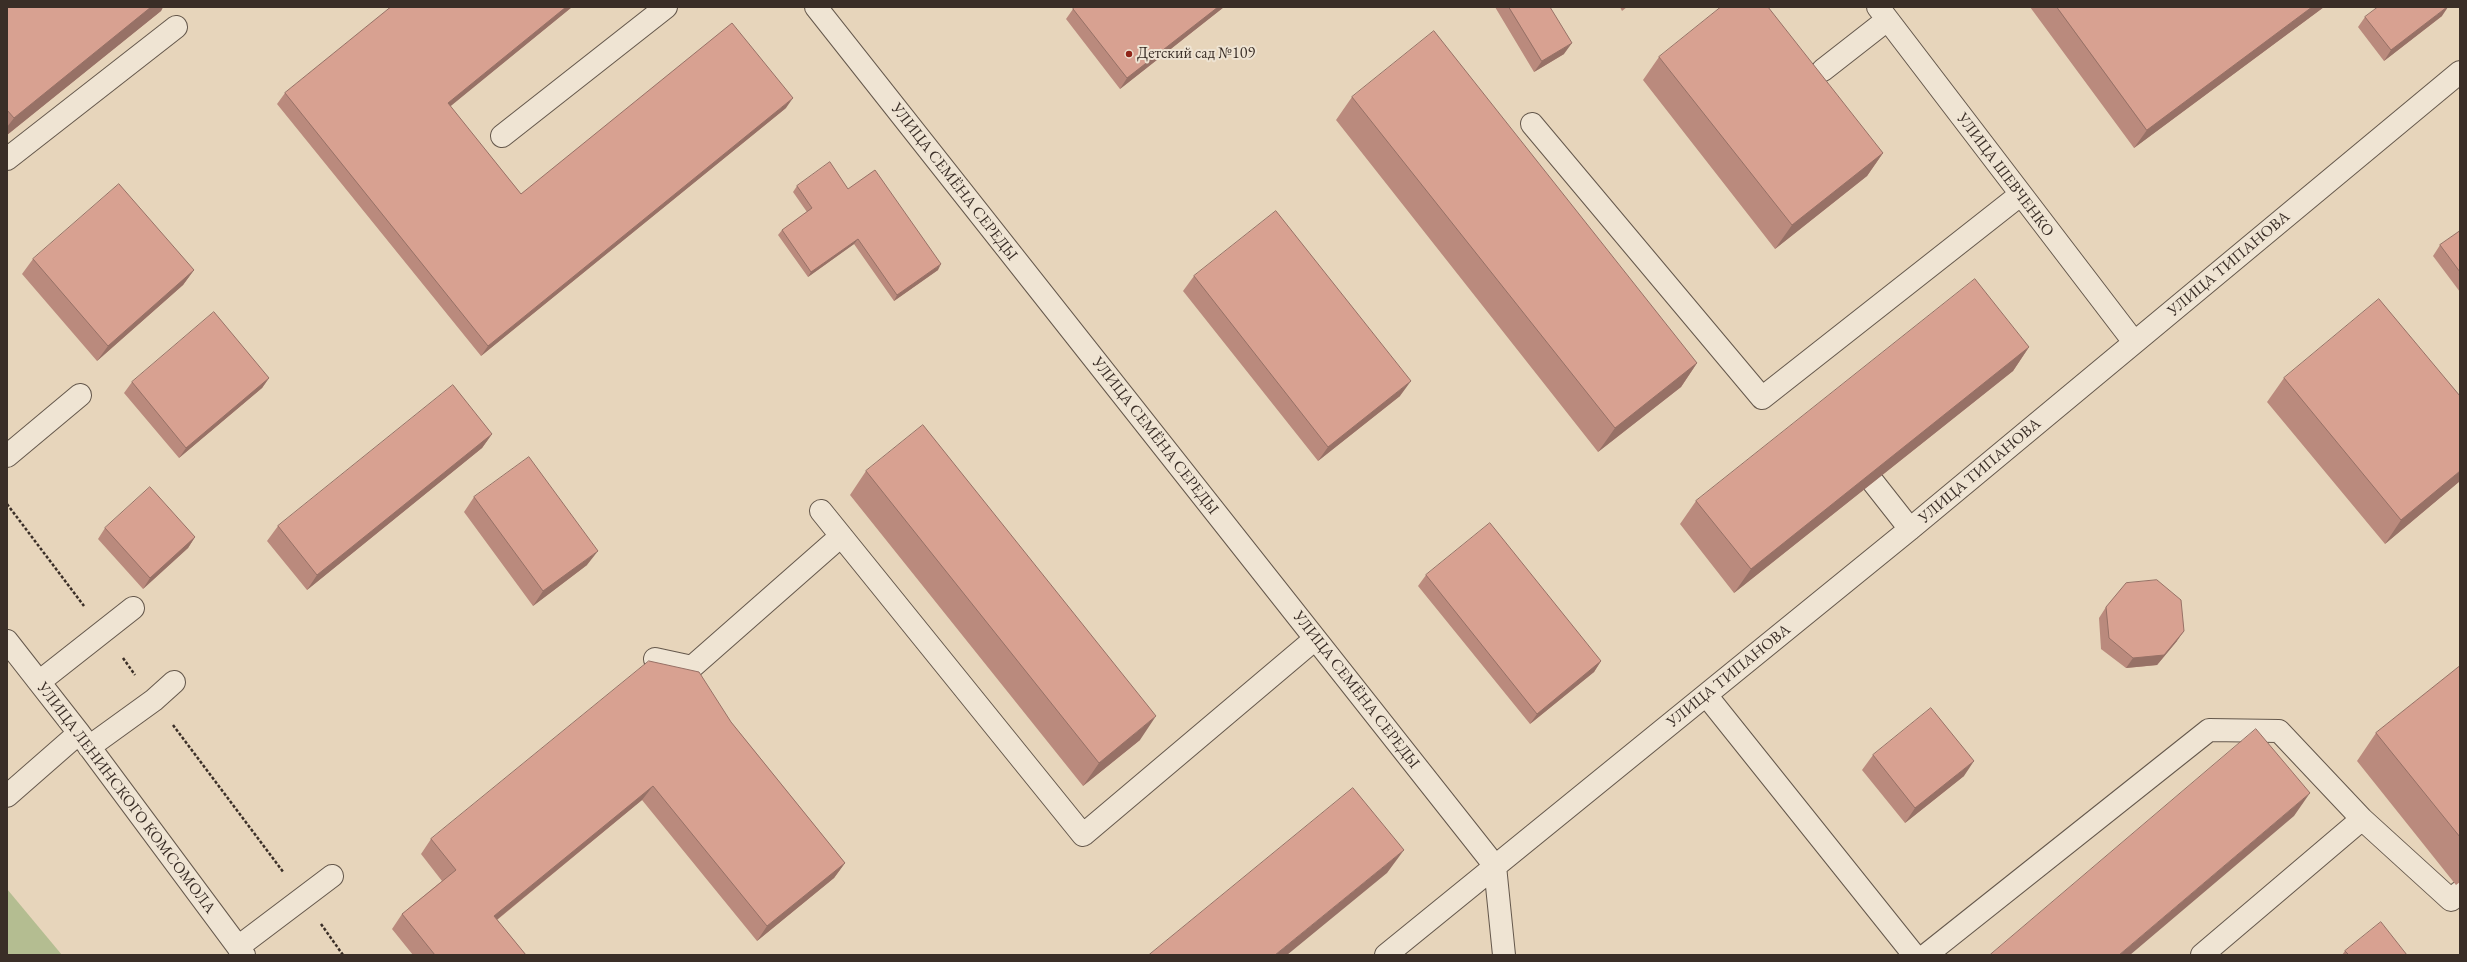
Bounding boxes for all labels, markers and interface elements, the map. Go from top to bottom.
place label: Детский сад №109 [1137,44,1255,64]
marker: Детский сад №109 [1124,49,1134,59]
street label: УЛИЦА СЕМЁНА СЕРЕДЫ [887,99,1021,265]
street label: УЛИЦА ШЕВЧЕНКО [1952,109,2058,241]
street label: УЛИЦА ТИПАНОВА [2164,207,2294,321]
street label: УЛИЦА СЕМЁНА СЕРЕДЫ [1088,353,1222,519]
street label: УЛИЦА ТИПАНОВА [1915,414,2045,528]
street label: УЛИЦА СЕМЁНА СЕРЕДЫ [1289,607,1423,773]
street label: УЛИЦА ТИПАНОВА [1663,620,1795,732]
street label: УЛИЦА ЛЕНИНСКОГО КОМСОМОЛА [33,679,219,917]

